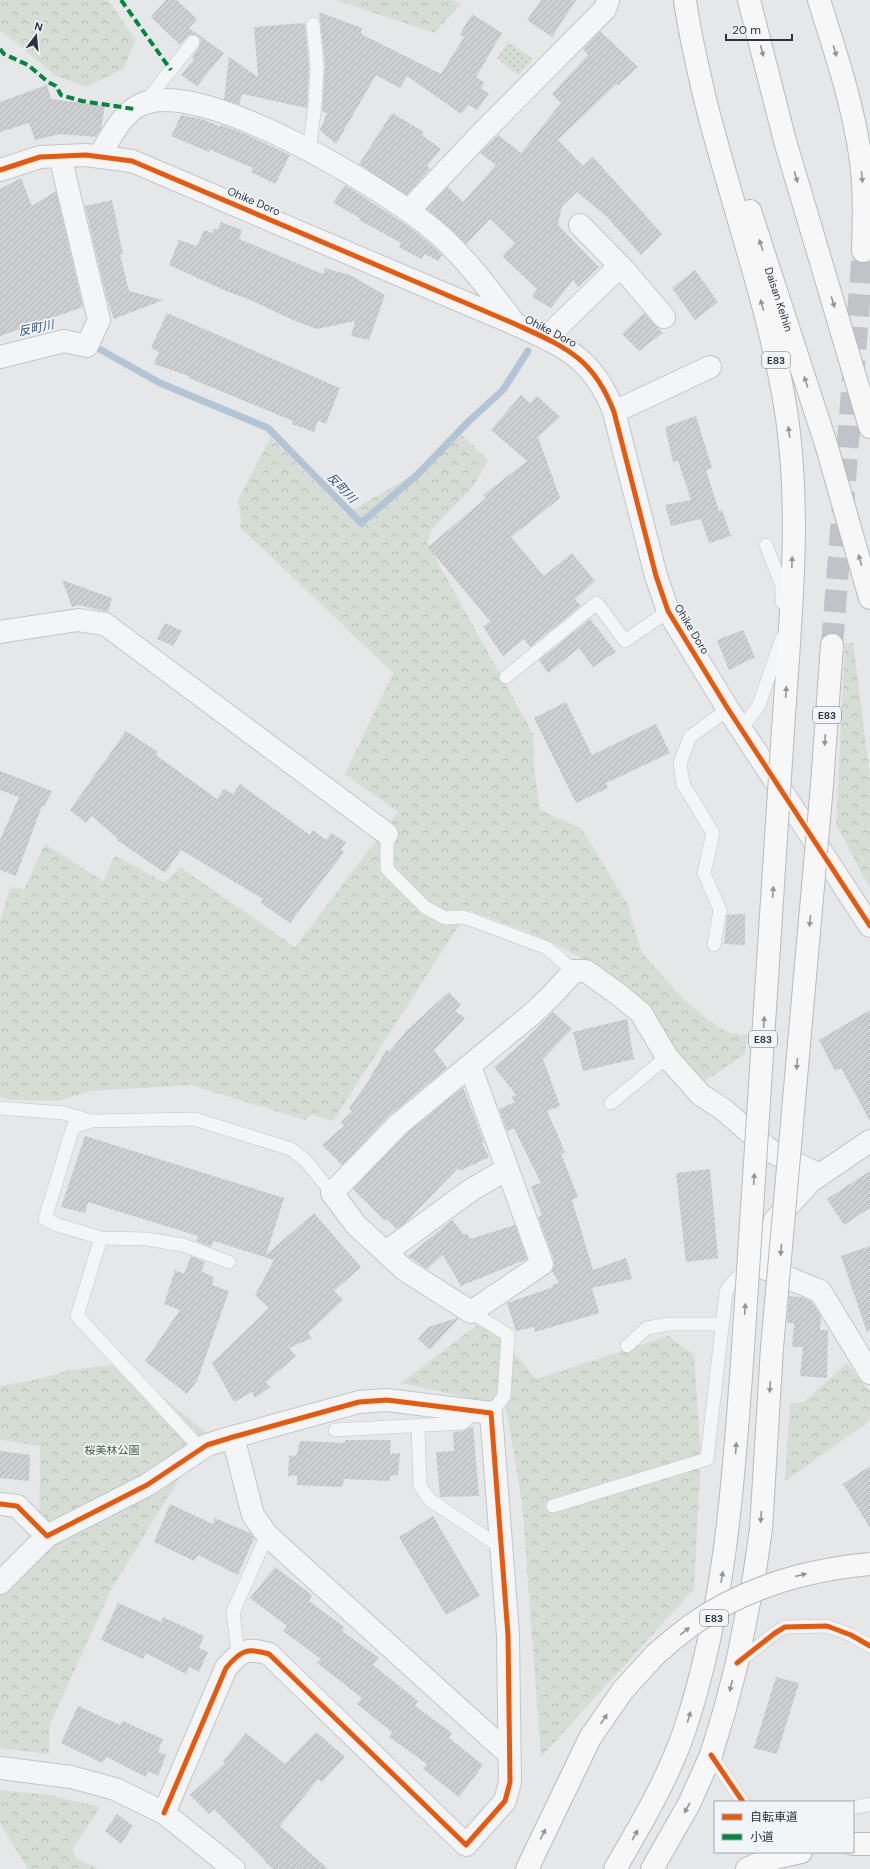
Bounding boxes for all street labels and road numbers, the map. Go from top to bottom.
street label: Ohike Doro [225,184,283,218]
street label: Daisan Keihin [762,265,796,334]
street label: Ohike Doro [523,312,579,350]
road number: E83 [762,352,790,368]
street label: Ohike Doro [672,601,712,657]
road number: E83 [813,707,841,723]
road number: E83 [749,1031,777,1047]
road number: E83 [700,1610,728,1626]

